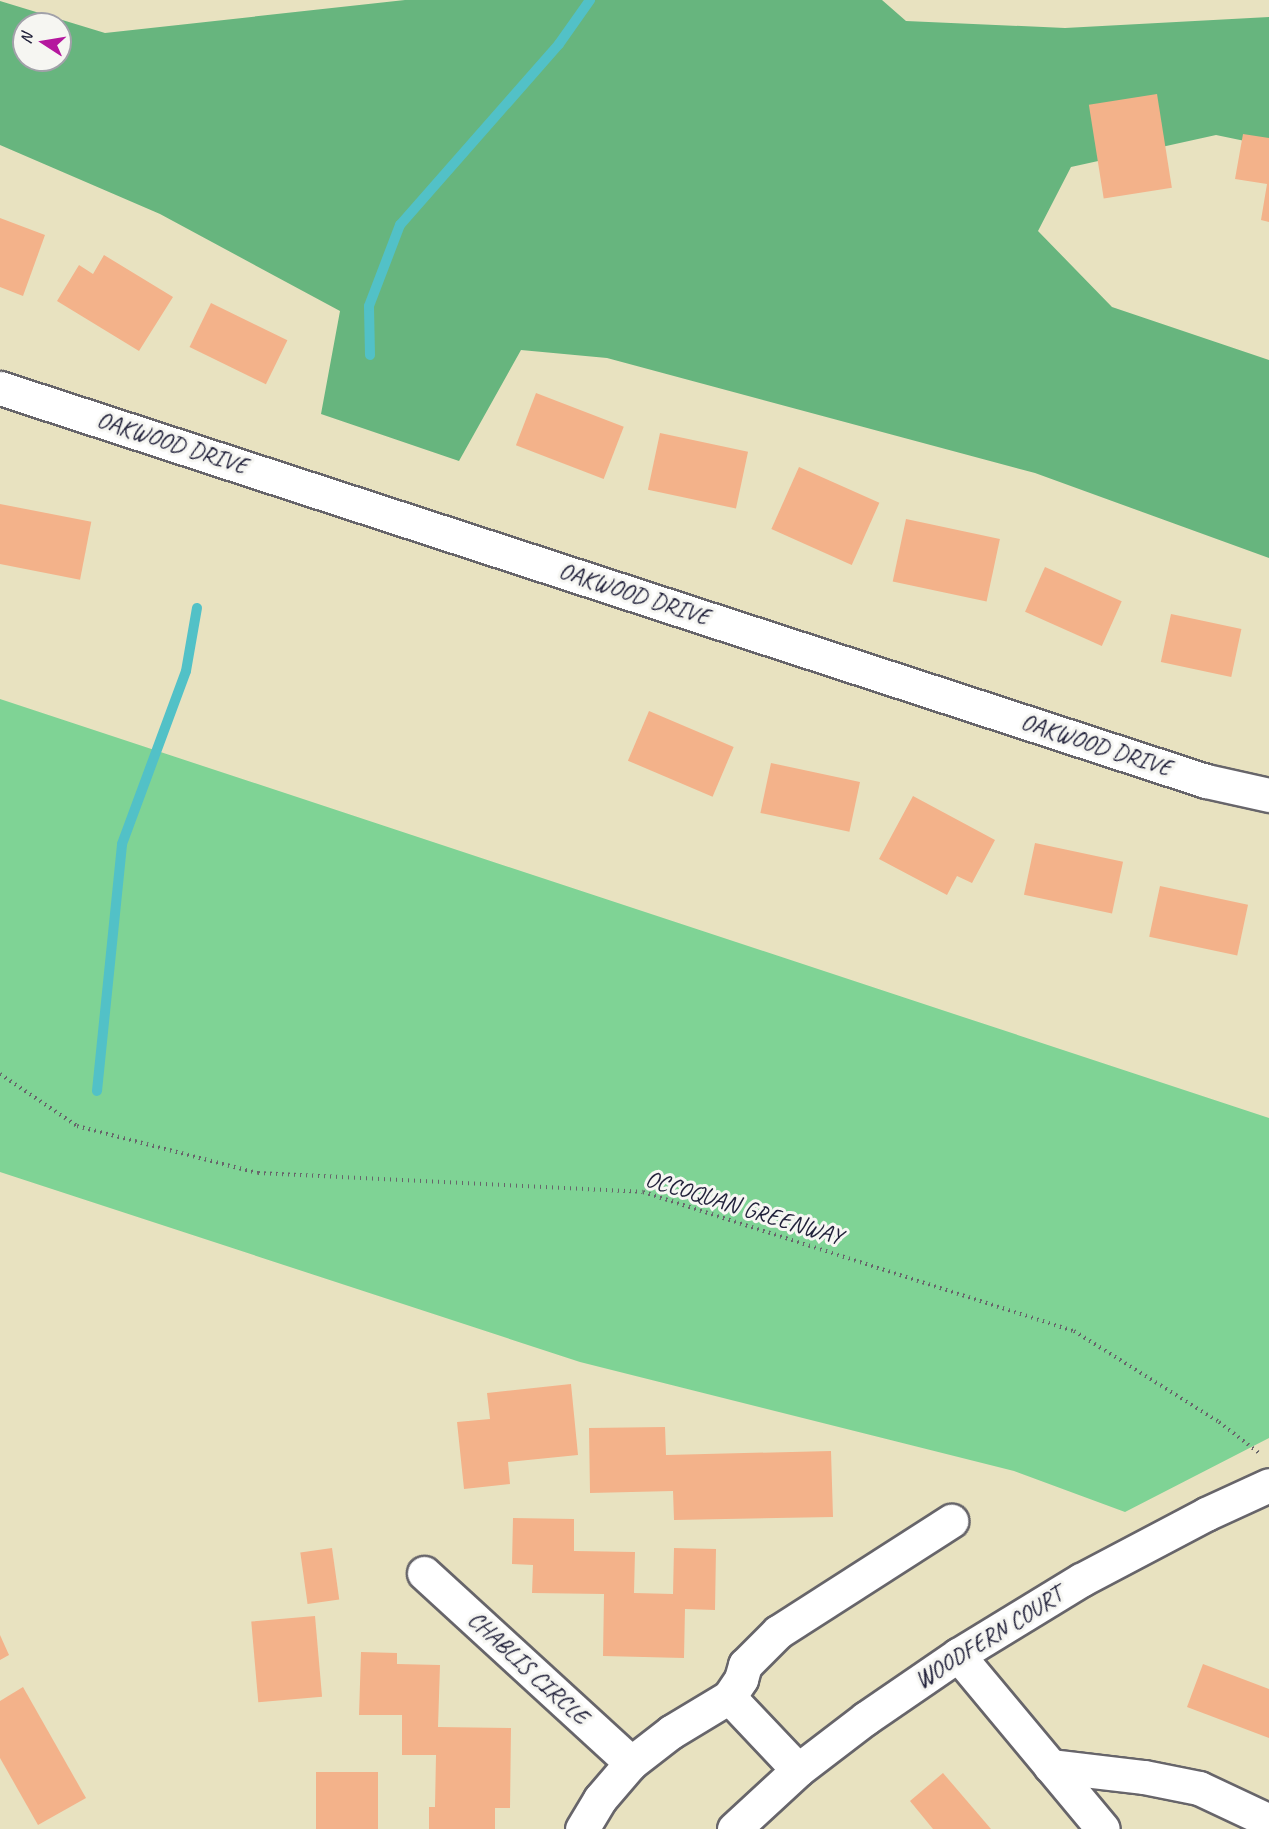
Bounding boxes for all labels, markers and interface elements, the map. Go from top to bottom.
north arrow [12,12,72,72]
text: N [16,32,37,46]
street label: OAKWOOD DRIVE [93,405,251,481]
street label: OAKWOOD DRIVE [555,556,713,632]
street label: OAKWOOD DRIVE [1017,707,1175,783]
street label: OCCOQUAN GREENWAY [642,1164,846,1252]
street label: WOODFERN COURT [910,1581,1068,1695]
street label: CHABLIS CIRCLE [462,1605,594,1731]

